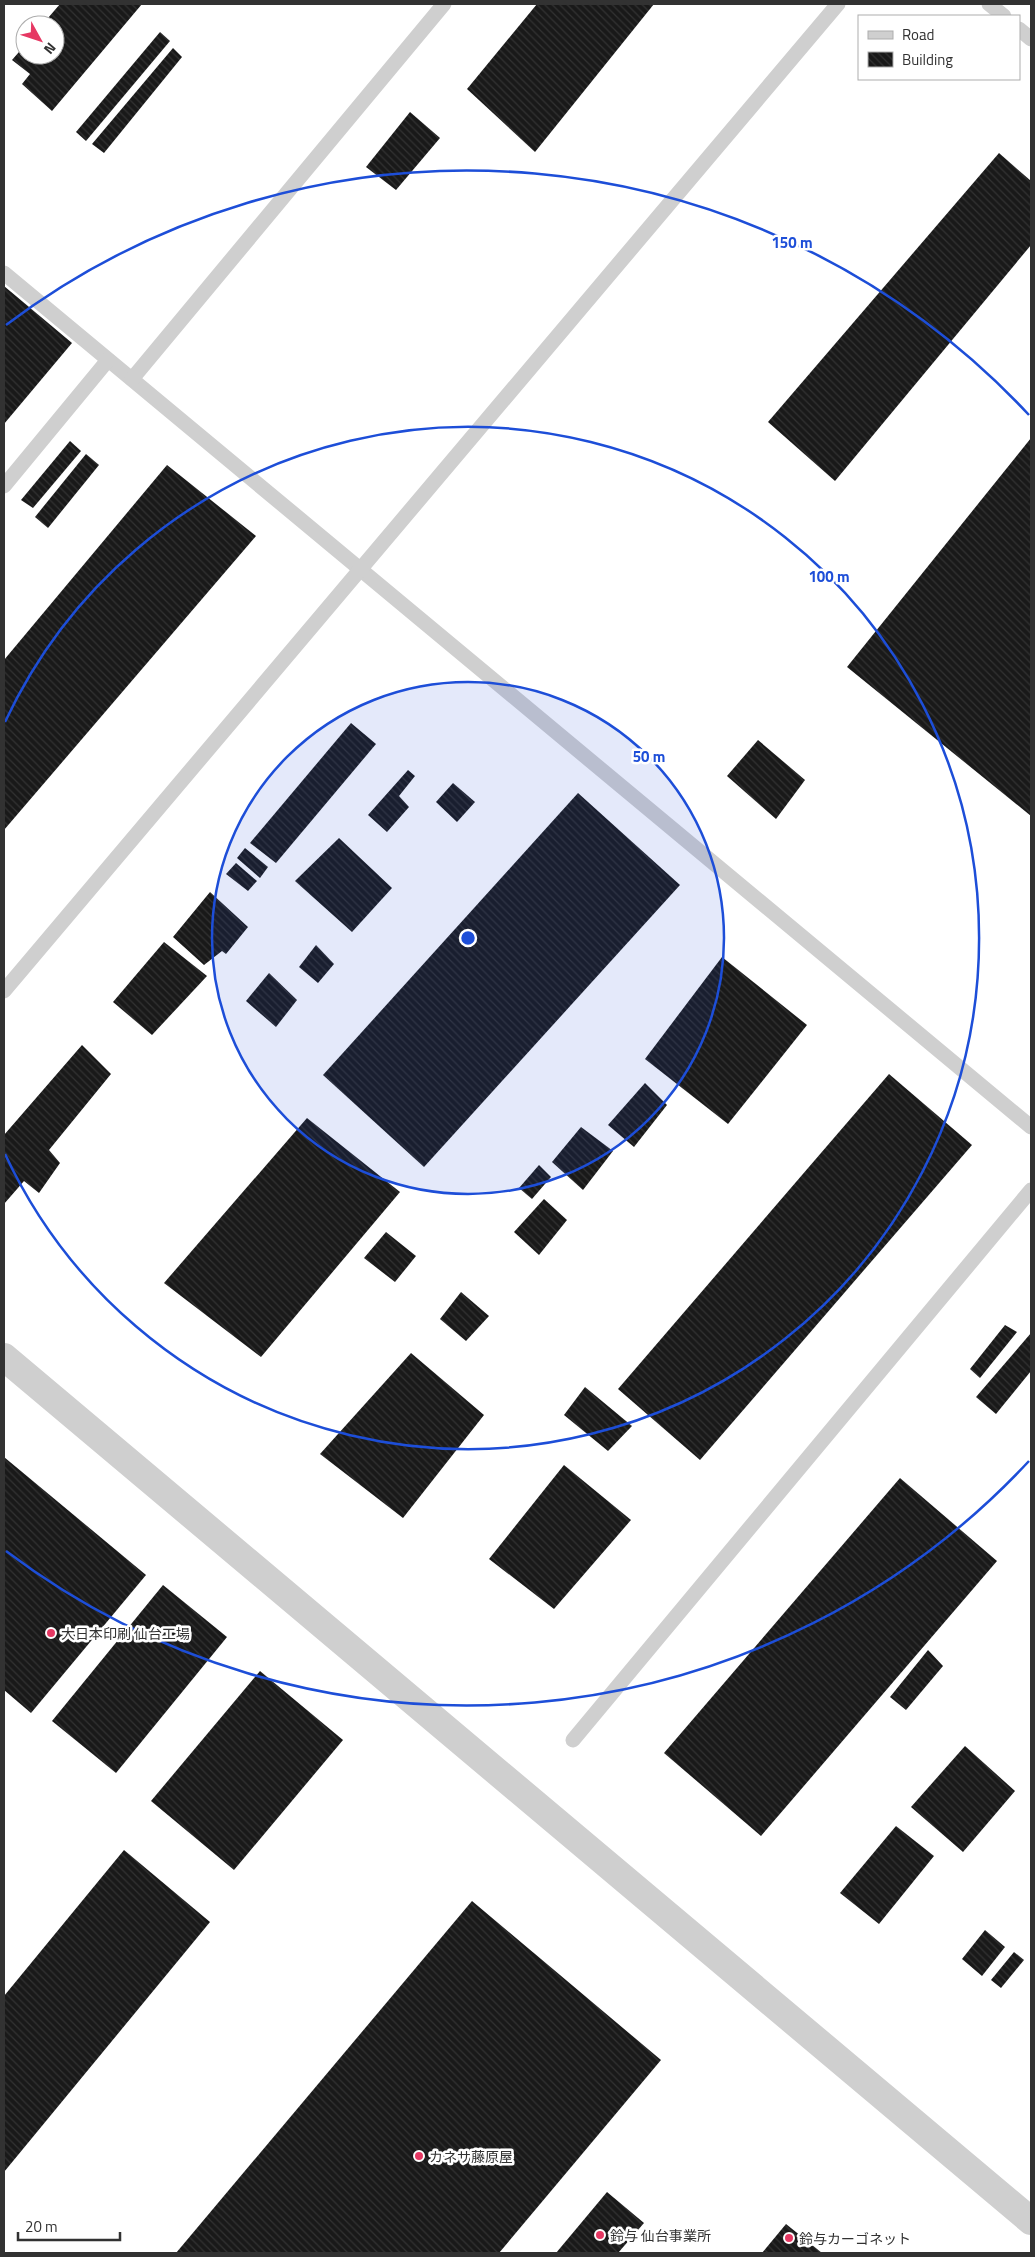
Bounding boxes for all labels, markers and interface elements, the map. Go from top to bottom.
north arrow [15,15,65,65]
legend [858,15,1020,80]
text: Road [902,23,934,46]
text: N [39,38,62,59]
text: Building [902,48,953,71]
text: 150 m [771,231,813,254]
text: 100 m [808,565,850,588]
text: 50 m [633,745,665,768]
centre of rings [459,929,477,947]
place label: 大日本印刷 仙台工場 [61,1623,190,1644]
marker: 大日本印刷 仙台工場 [45,1627,57,1639]
place label: カネサ藤原屋 [429,2146,513,2167]
marker: カネサ藤原屋 [413,2150,425,2162]
scale bar [18,2210,120,2242]
text: 20 m [25,2215,58,2238]
place label: 鈴与 仙台事業所 [610,2225,711,2246]
place label: 鈴与カーゴネット [799,2228,911,2249]
marker: 鈴与 仙台事業所 [594,2229,606,2241]
marker: 鈴与カーゴネット [783,2232,795,2244]

